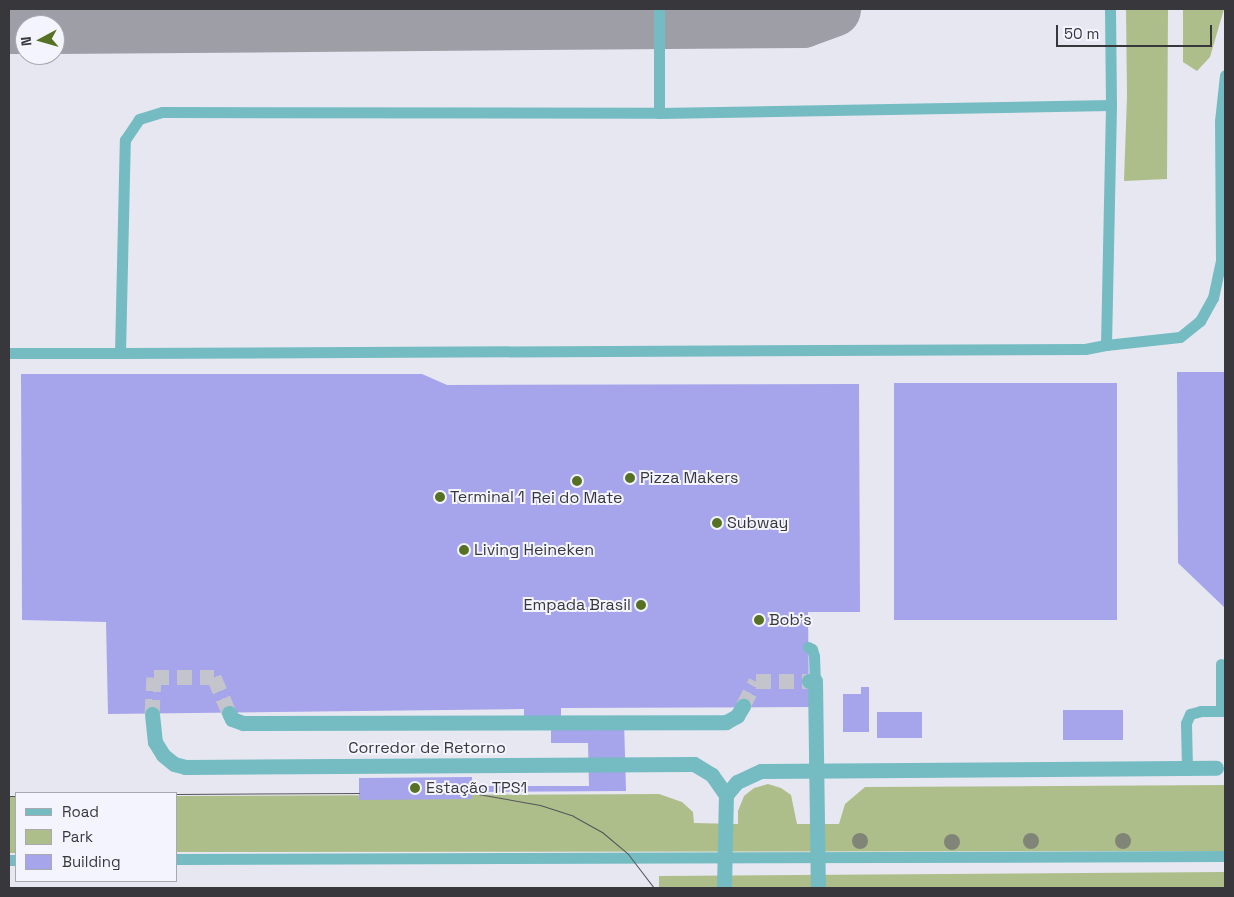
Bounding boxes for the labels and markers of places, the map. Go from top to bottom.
place label: Pizza Makers [640,468,738,488]
marker: Pizza Makers [624,472,636,484]
marker: Rei do Mate [571,475,583,487]
place label: Terminal 1 [450,487,525,507]
place label: Rei do Mate [532,488,622,508]
marker: Terminal 1 [434,491,446,503]
place label: Subway [727,513,788,533]
marker: Subway [711,517,723,529]
place label: Living Heineken [474,540,594,560]
marker: Living Heineken [458,544,470,556]
place label: Empada Brasil [524,595,631,615]
marker: Empada Brasil [635,599,647,611]
place label: Bob's [769,610,812,630]
marker: Bob's [753,614,765,626]
place label: Estação TPS1 [426,778,528,798]
marker: Estação TPS1 [408,781,422,795]

